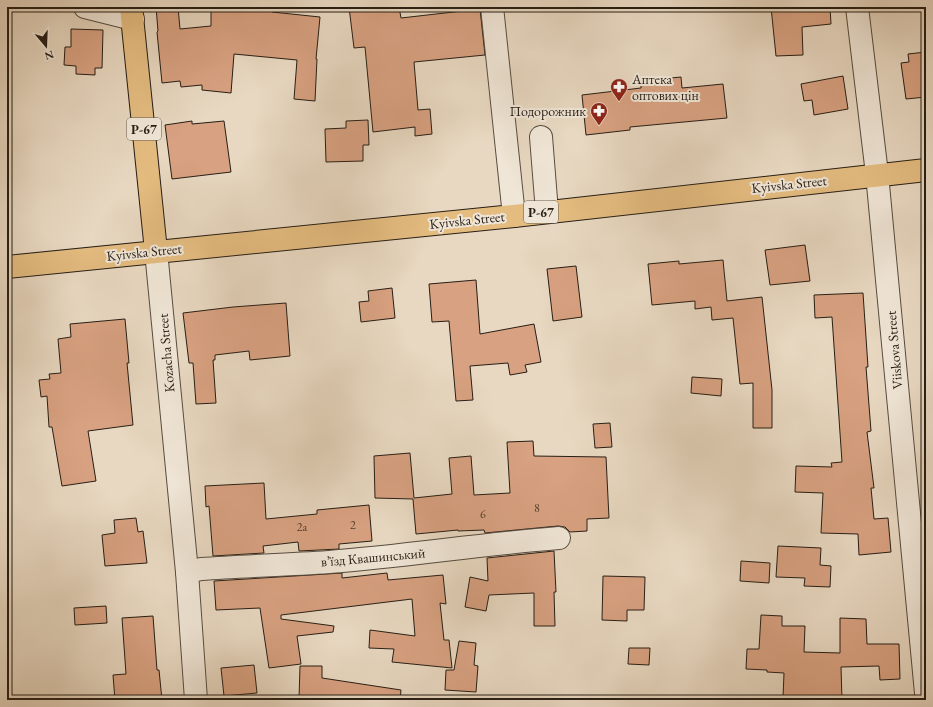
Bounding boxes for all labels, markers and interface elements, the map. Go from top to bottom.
north arrow [26,26,66,66]
text: N [43,47,56,64]
place label: Аптека оптових цін [631,70,699,104]
pharmacy icon: Аптека оптових цін [609,77,629,102]
pharmacy icon: Подорожник [589,101,609,126]
place label: Подорожник [509,102,586,120]
road number: Р-67 [127,118,161,140]
street label: Kyivska Street [751,171,828,197]
road number: Р-67 [524,201,558,223]
street label: Kyivska Street [429,207,506,233]
street label: Kyivska Street [106,239,183,265]
street label: Viiskova Street [882,309,906,390]
street label: Kozacha Street [154,312,178,393]
house number: 8 [534,500,540,516]
house number: 6 [480,506,486,522]
house number: 2 [350,517,356,533]
house number: 2а [297,519,307,535]
street label: в’їзд Квашинський [320,543,427,571]

